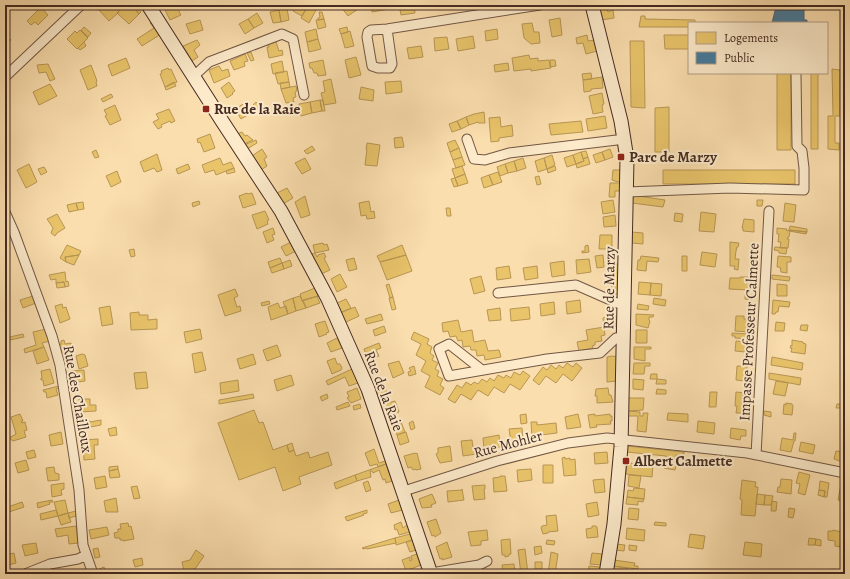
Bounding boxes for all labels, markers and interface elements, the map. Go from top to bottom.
legend [688,22,828,74]
text: Logements [724,30,778,46]
text: Public [724,50,755,66]
place label: Rue de la Raie [214,99,301,119]
marker: Rue de la Raie [201,104,211,114]
place label: Parc de Marzy [629,147,718,167]
marker: Parc de Marzy [616,152,626,162]
street label: Impasse Professeur Calmette [734,242,764,422]
street label: Rue de Marzy [598,246,620,330]
street label: Rue des Chailloux [59,344,97,454]
street label: Rue de la Raie [359,348,409,434]
street label: Rue Mohler [471,425,545,463]
place label: Albert Calmette [633,451,732,471]
marker: Albert Calmette [621,456,631,466]

